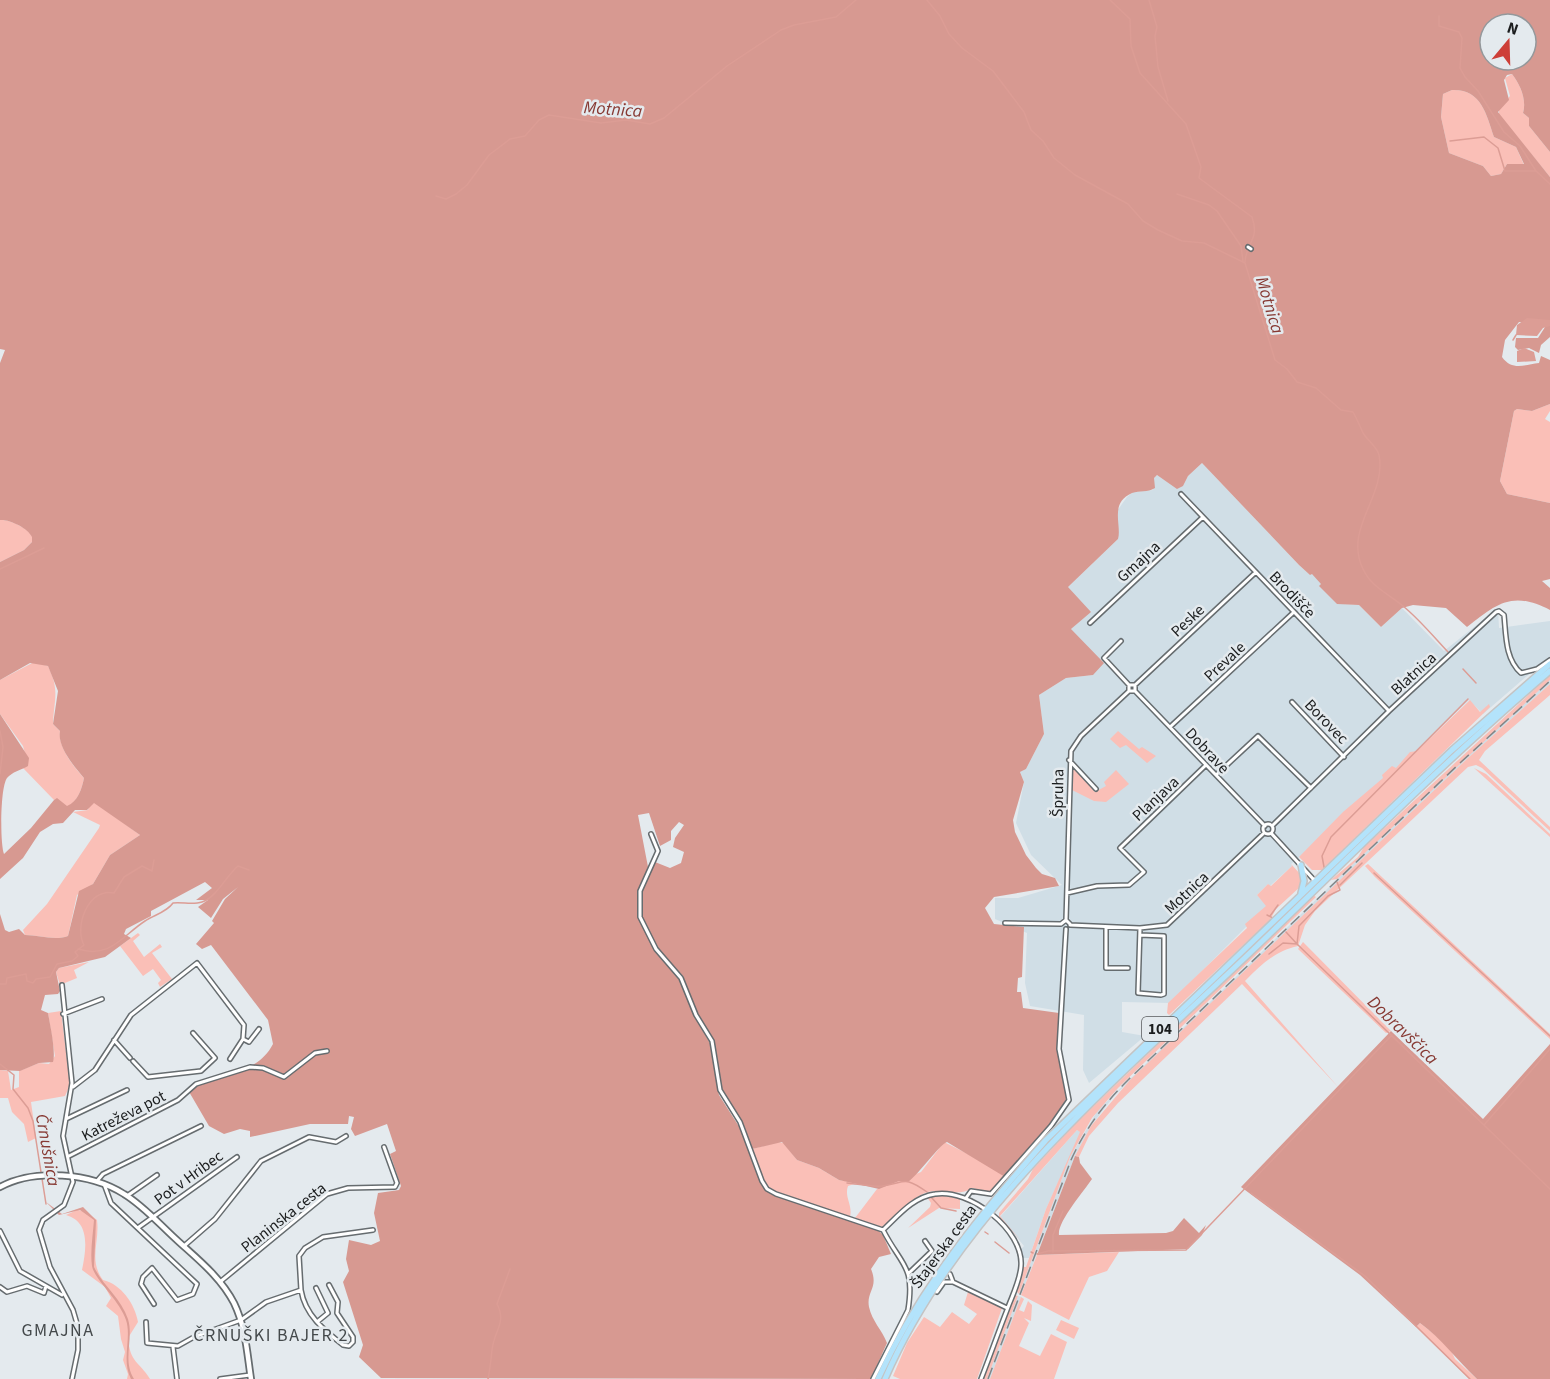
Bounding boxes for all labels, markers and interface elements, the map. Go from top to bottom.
north arrow [1478,12,1538,72]
text: N [1504,17,1521,41]
water label: Motnica [583,95,643,124]
water label: Motnica [1249,273,1290,337]
street label: Gmajna [1112,536,1165,587]
street label: Brodišče [1264,566,1320,623]
street label: Peske [1166,599,1209,642]
street label: Prevale [1199,637,1250,687]
street label: Blatnica [1386,647,1441,700]
street label: Borovec [1299,694,1353,749]
street label: Dobrave [1180,723,1234,779]
street label: Špruha [1047,769,1069,817]
street label: Planjava [1127,771,1184,826]
street label: Motnica [1160,867,1214,919]
water label: Dobravščica [1362,990,1444,1071]
road number: 104 [1142,1017,1178,1041]
street label: Katreževa pot [78,1085,170,1146]
water label: Črnušnica [29,1112,66,1189]
street label: Pot v Hribec [150,1145,228,1210]
street label: Planinska cesta [236,1177,331,1258]
street label: Štajerska cesta [906,1200,982,1293]
district label: GMAJNA [21,1318,95,1343]
district label: ČRNUŠKI BAJER 2 [193,1323,349,1348]

